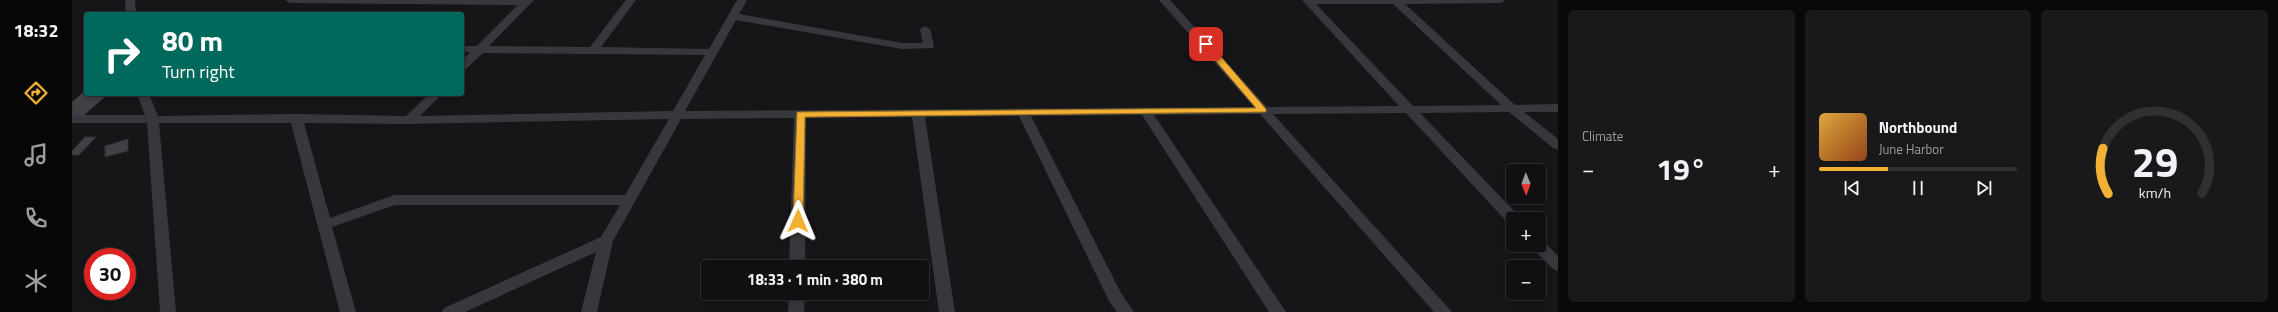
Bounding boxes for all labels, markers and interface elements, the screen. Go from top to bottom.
text: 18:32 [14,17,58,44]
text: 80 m [162,19,223,62]
pin [1189,27,1223,61]
icon: right [96,28,148,80]
icon: arrive [1195,33,1217,55]
text: Turn right [162,58,235,85]
icon: directions [22,79,50,107]
text: Northbound [1879,116,1957,139]
text: Climate [1582,126,1623,146]
text: 29 [2131,130,2178,193]
text: June Harbor [1879,139,1944,159]
icon: music [22,141,50,169]
text: 19° [1656,146,1707,192]
text: − [1582,152,1594,186]
text: + [1768,152,1781,186]
north arrow [1506,164,1546,204]
map controls [1506,164,1546,300]
icon: previous [1841,177,1863,199]
icon: pause [1907,177,1929,199]
icon: next [1973,177,1995,199]
text: km/h [2138,182,2171,204]
position arrow [777,200,819,242]
icon: phone [22,204,50,232]
button: + [1506,212,1546,252]
speed limit sign: 30 [84,248,136,300]
button: − [1506,260,1546,300]
icon: climate [22,267,50,295]
text: 18:33 · 1 min · 380 m [747,268,883,291]

